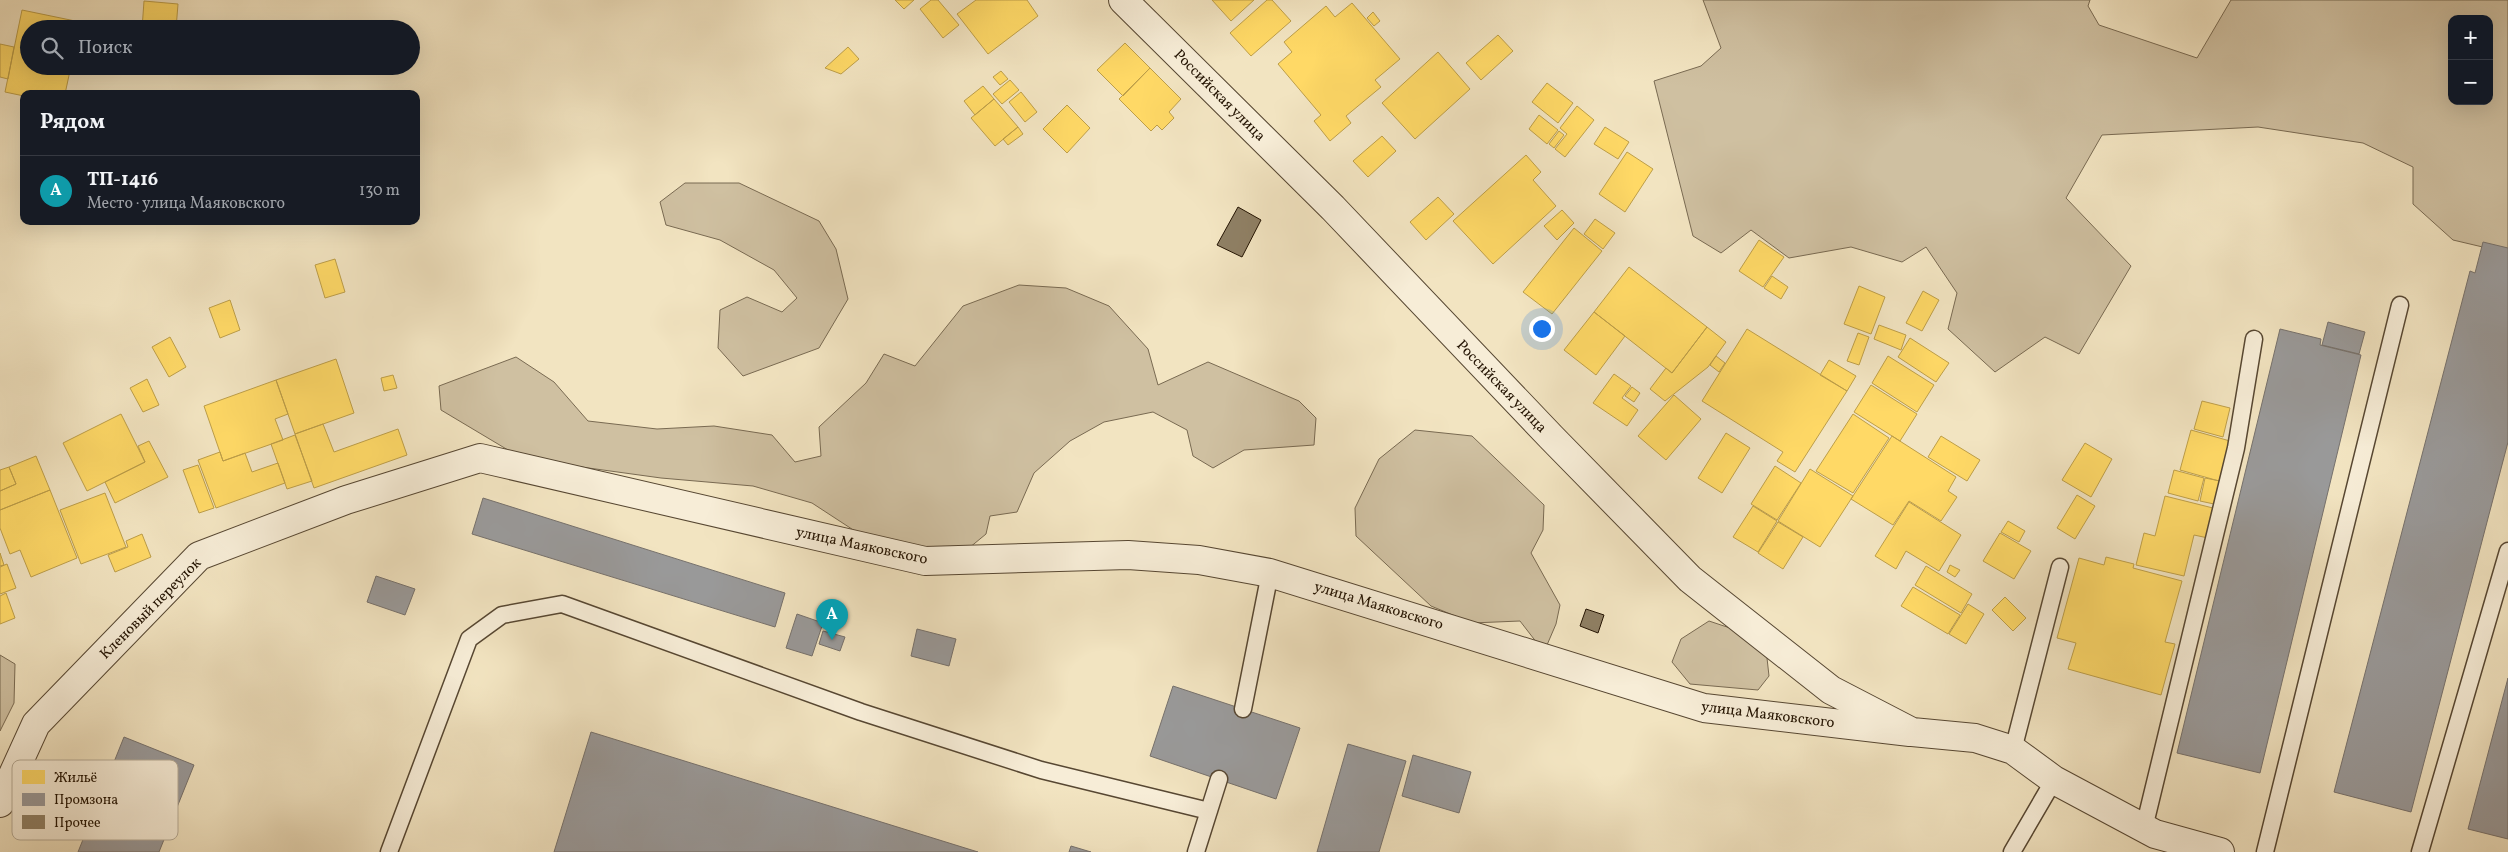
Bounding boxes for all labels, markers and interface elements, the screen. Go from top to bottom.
map controls [2448,15,2493,105]
button: + [2448,15,2493,60]
search box [20,20,420,75]
icon: search [38,34,66,62]
text: Поиск [78,35,132,61]
street label: Российская улица [1168,45,1270,147]
button: − [2448,60,2493,105]
text: Рядом [40,108,105,137]
text: ТП-1416 [87,167,158,193]
text: A [50,180,62,202]
text: 130 m [359,180,400,202]
text: Место · улица Маяковского [87,193,285,215]
your location [1529,316,1555,342]
street label: Российская улица [1451,336,1551,438]
street label: улица Маяковского [794,522,930,571]
street label: Кленовый переулок [95,553,207,665]
street label: улица Маяковского [1311,577,1446,636]
pin: A [816,599,848,640]
street label: улица Маяковского [1700,697,1836,734]
legend [12,760,178,840]
text: Жильё [54,769,98,788]
text: Промзона [54,791,118,810]
text: Прочее [54,814,101,833]

